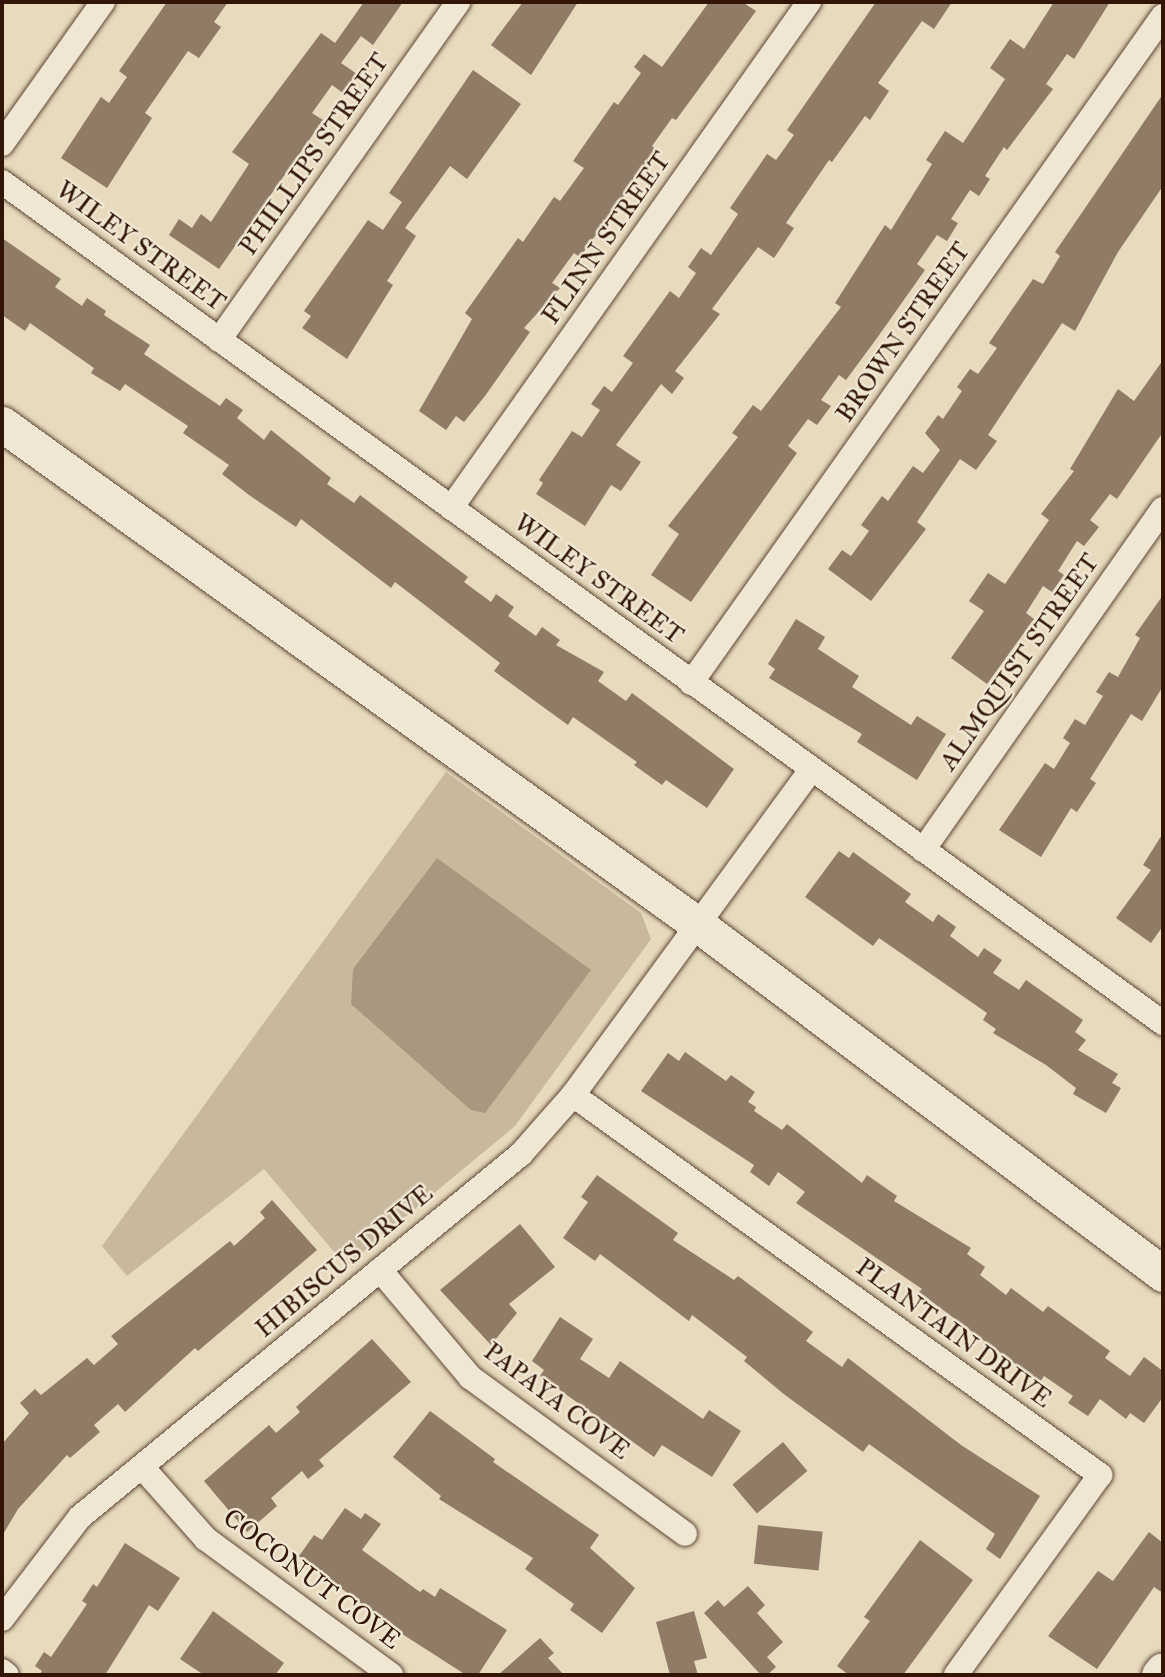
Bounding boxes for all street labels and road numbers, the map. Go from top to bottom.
street label: PHILLIPS STREET [232,47,396,261]
street label: FLINN STREET [535,146,677,330]
street label: WILEY STREET [50,174,232,318]
street label: BROWN STREET [829,236,977,428]
street label: WILEY STREET [508,507,690,651]
street label: ALMQUIST STREET [932,548,1106,776]
street label: HIBISCUS DRIVE [249,1178,439,1344]
street label: PLANTAIN DRIVE [850,1251,1058,1415]
street label: PAPAYA COVE [478,1336,636,1466]
street label: COCONUT COVE [217,1502,407,1656]

